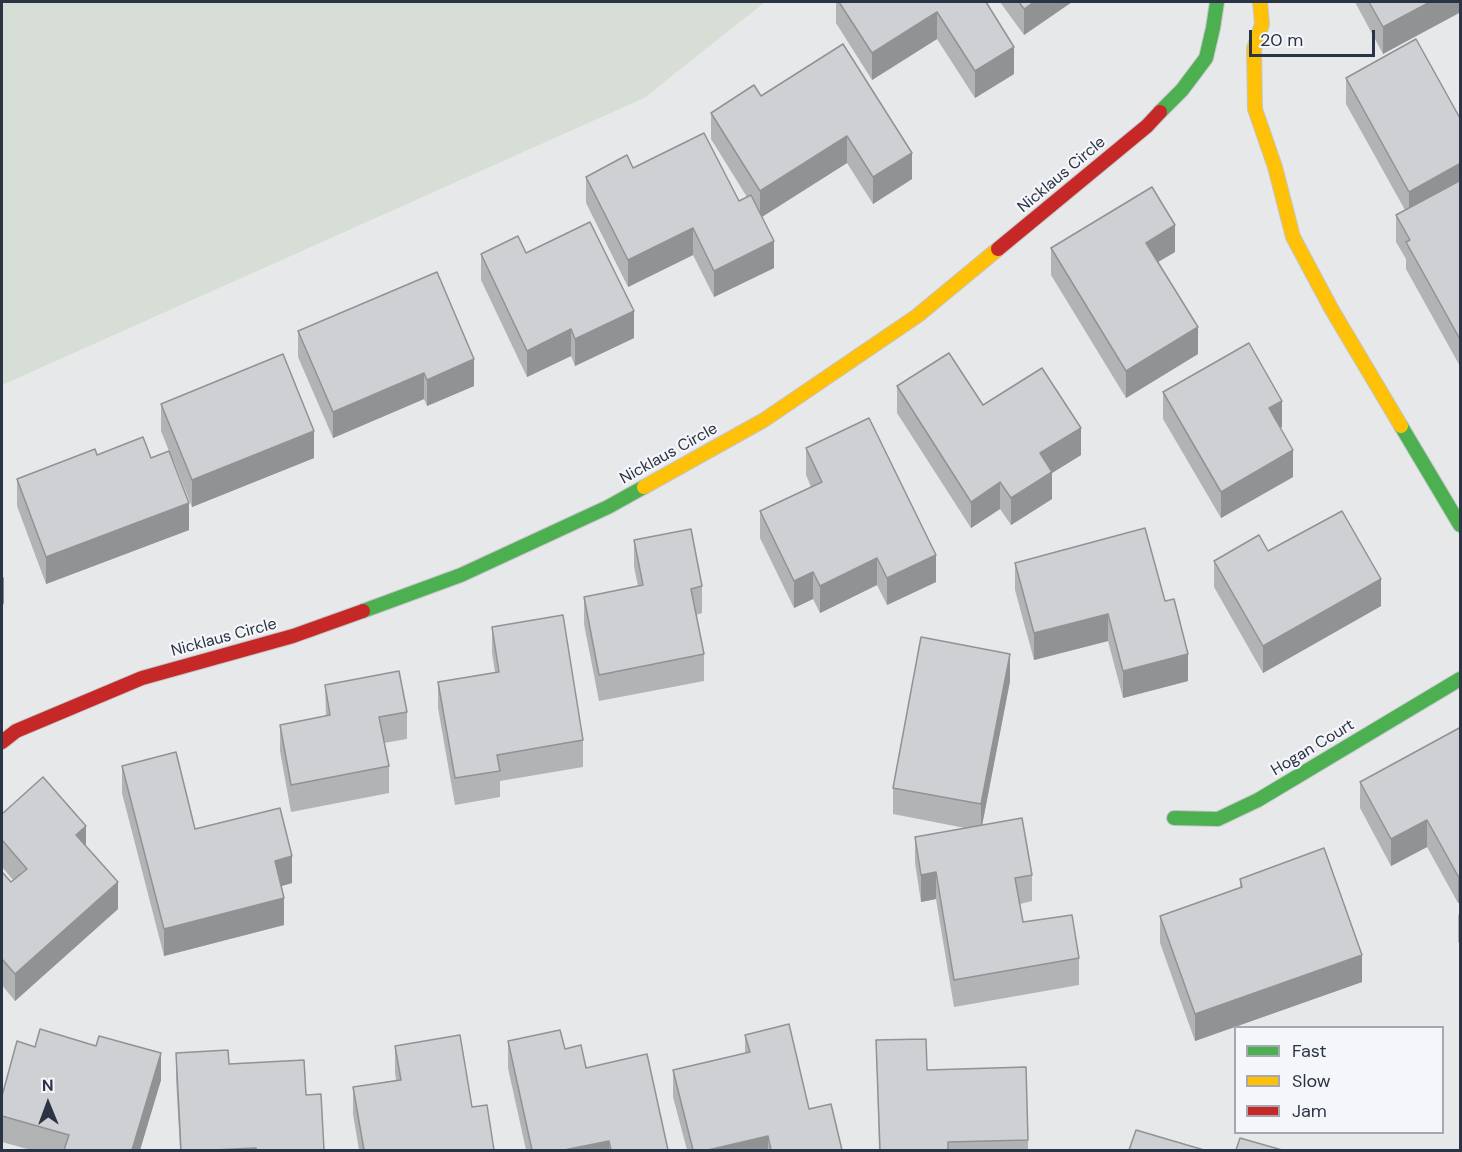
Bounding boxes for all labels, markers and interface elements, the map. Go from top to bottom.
scale bar [1252,18,1378,56]
text: 20 m [1260,28,1303,52]
street label: Nicklaus Circle [1014,133,1110,217]
street label: Nicklaus Circle [617,419,721,489]
street label: Nicklaus Circle [169,615,279,661]
street label: Hogan Court [1268,716,1358,780]
legend [1234,1026,1444,1134]
text: Fast [1292,1039,1327,1063]
text: Slow [1292,1069,1331,1093]
north arrow [18,1074,78,1134]
text: N [42,1075,54,1096]
text: Jam [1292,1099,1327,1123]

